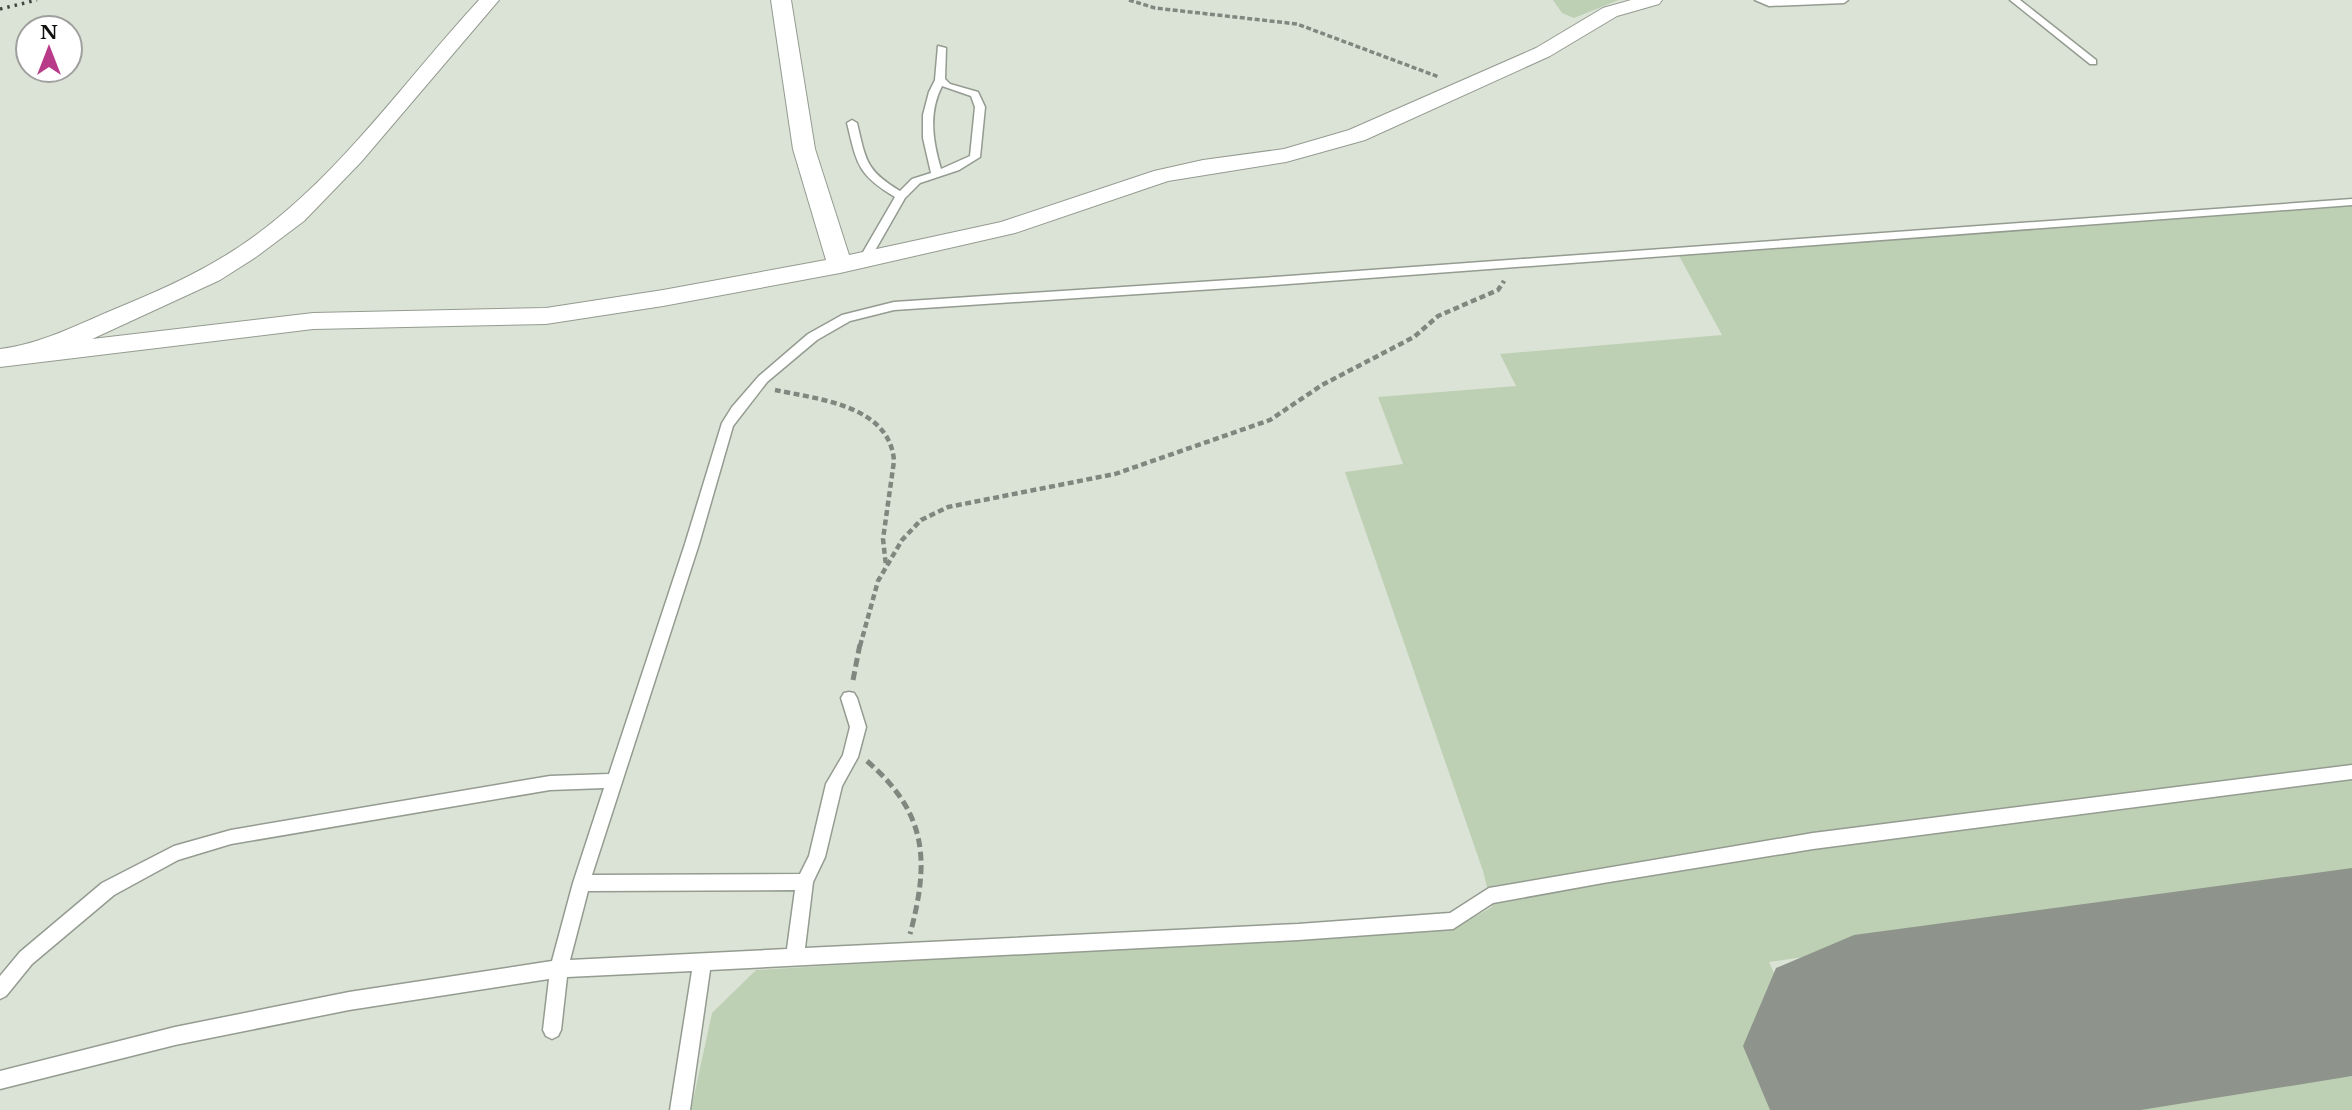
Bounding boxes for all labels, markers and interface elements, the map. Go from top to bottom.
north arrow [14,14,84,84]
text: N [40,21,58,44]

